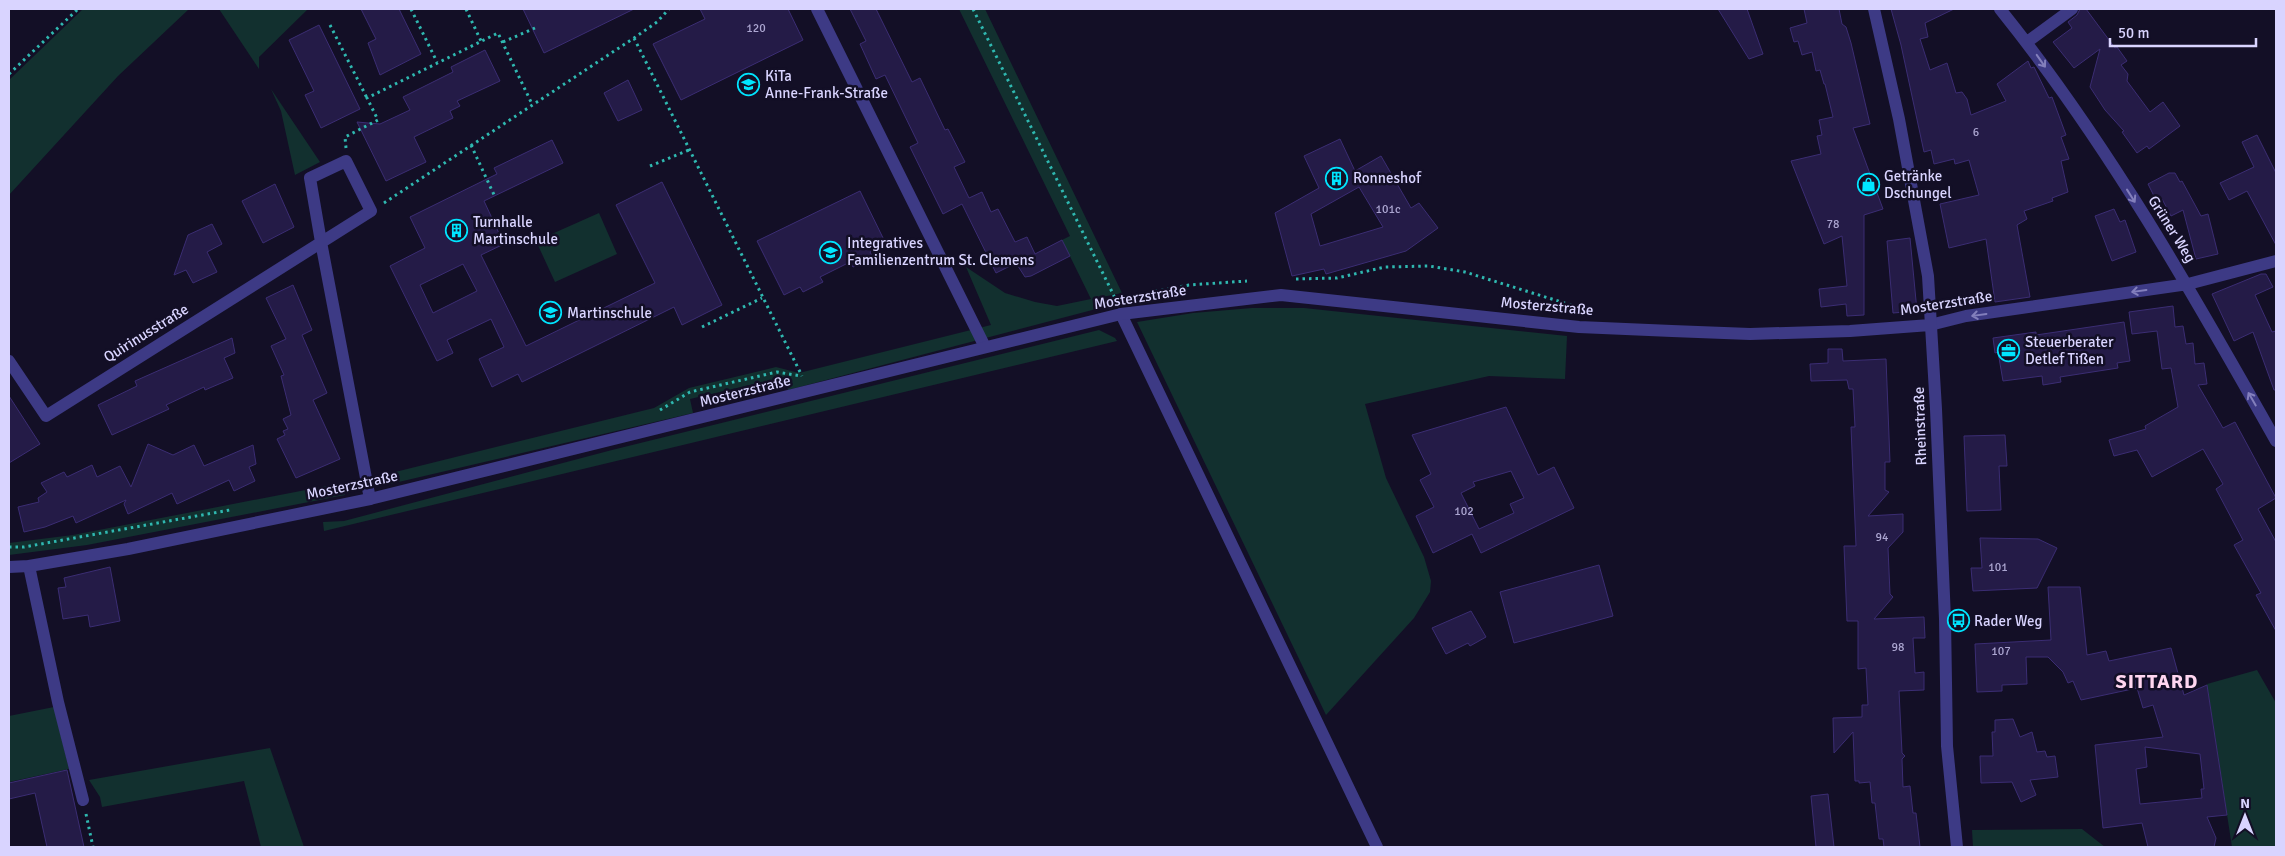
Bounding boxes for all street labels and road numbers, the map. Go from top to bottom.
street label: Grüner Weg [2144,192,2200,266]
street label: Mosterzstraße [1093,281,1187,313]
street label: Mosterzstraße [1899,287,1993,319]
street label: Mosterzstraße [1500,293,1594,319]
street label: Quirinusstraße [100,300,192,366]
street label: Mosterzstraße [698,371,792,411]
street label: Rheinstraße [1910,386,1930,466]
street label: Mosterzstraße [305,467,399,503]

